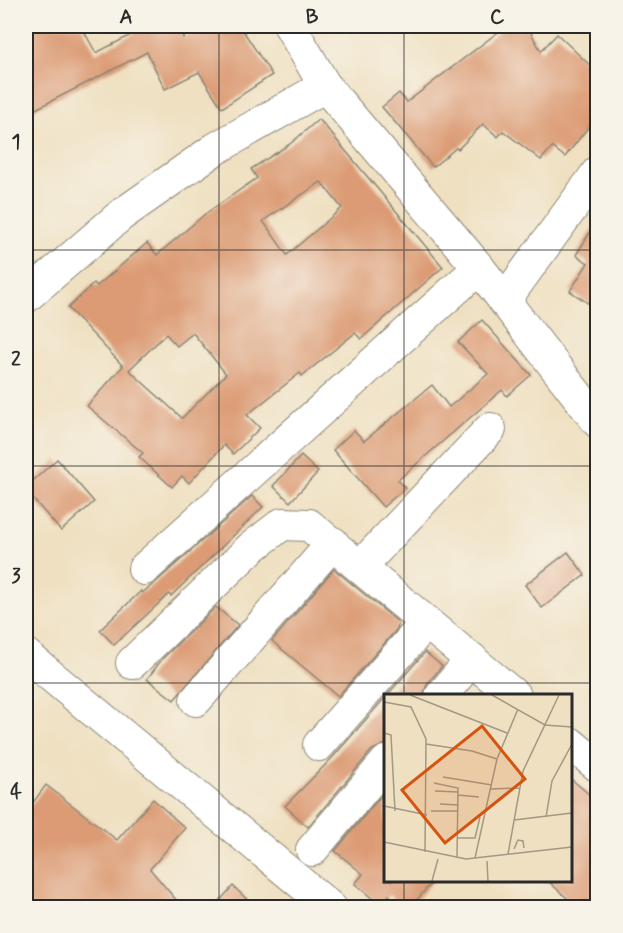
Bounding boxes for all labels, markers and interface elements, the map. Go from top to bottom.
text: A [119,4,133,31]
text: B [306,4,319,31]
text: C [490,4,505,31]
text: 1 [12,129,20,156]
text: 2 [11,346,21,373]
text: 3 [11,563,21,590]
inset map [384,694,572,882]
text: 4 [10,779,22,806]

